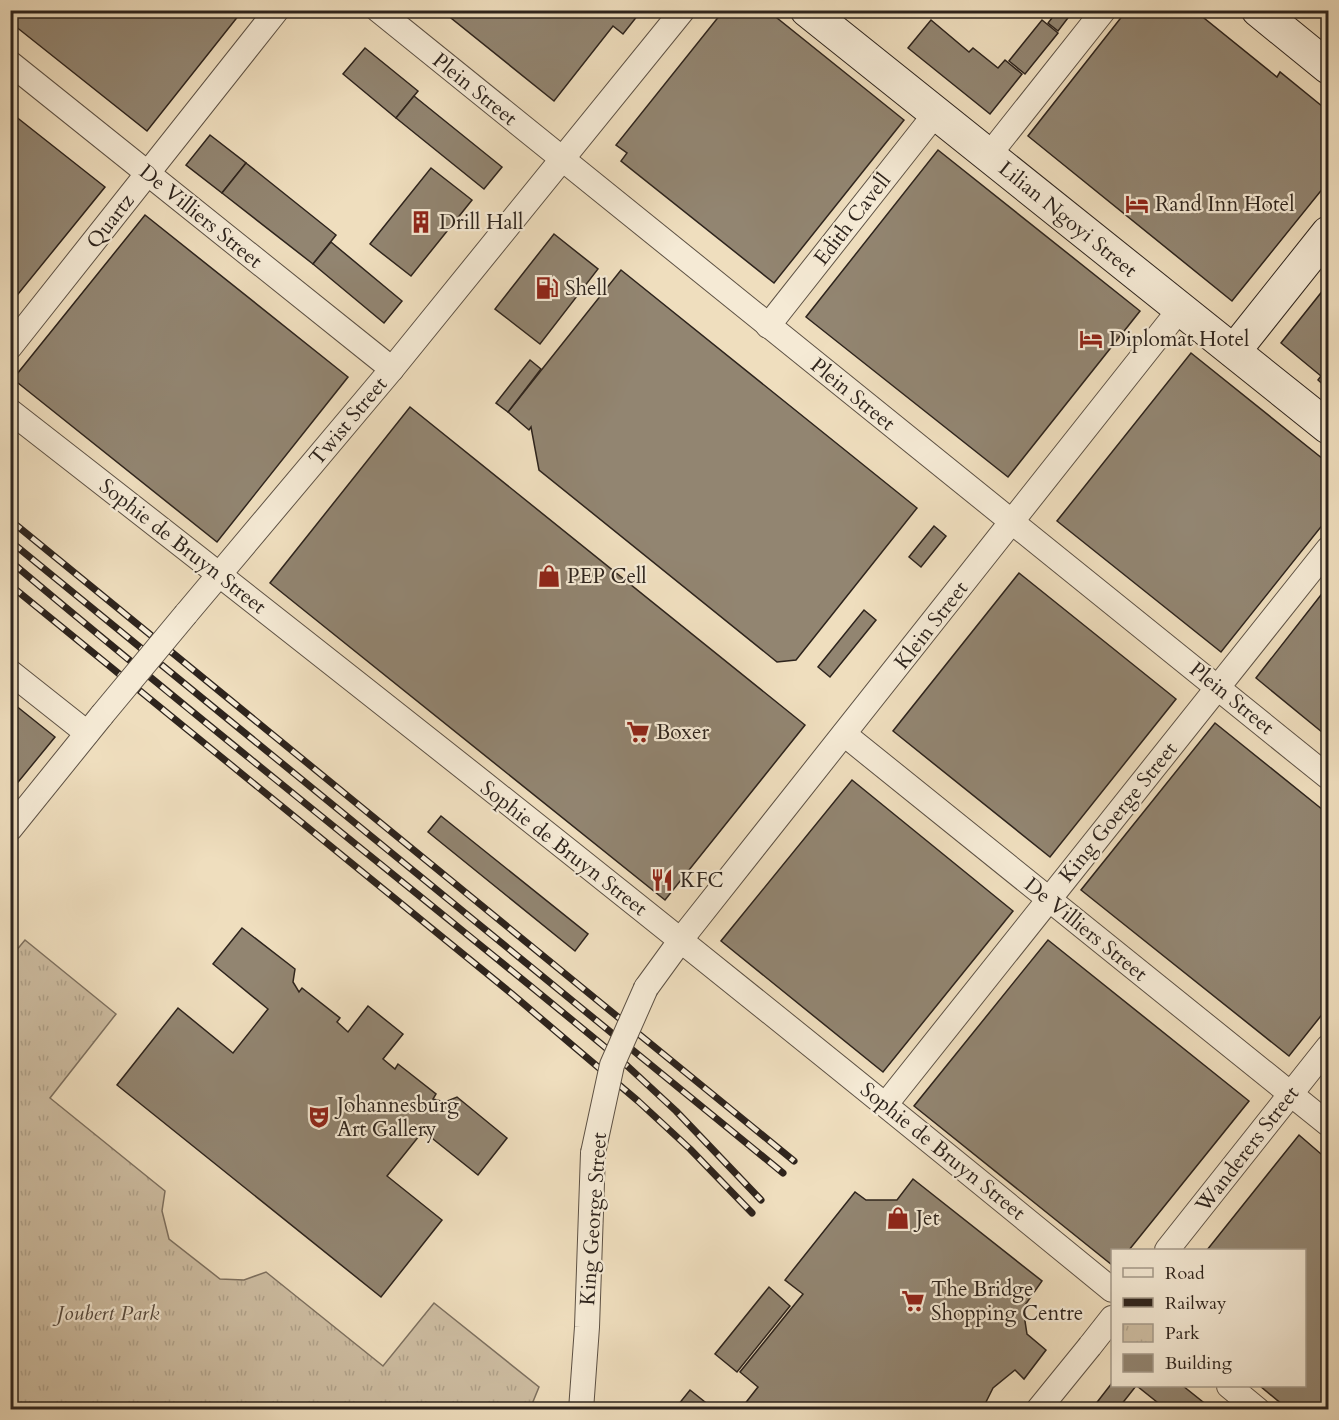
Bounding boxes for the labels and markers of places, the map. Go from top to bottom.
place label: Rand Inn Hotel [1155,190,1294,219]
hotel icon: Rand Inn Hotel [1124,191,1150,217]
place label: Drill Hall [439,208,523,237]
building icon: Drill Hall [408,209,434,235]
place label: Shell [565,274,607,303]
fuel station icon: Shell [534,275,560,301]
place label: Diplomat Hotel [1109,325,1249,354]
hotel icon: Diplomat Hotel [1078,326,1104,352]
place label: PEP Cell [567,562,647,591]
shop icon: PEP Cell [536,563,562,589]
place label: Boxer [656,718,710,747]
supermarket icon: Boxer [625,719,651,745]
place label: KFC [680,866,724,895]
restaurant icon: KFC [649,867,675,893]
place label: Johannesburg Art Gallery [334,1091,459,1144]
theatre icon: Johannesburg Art Gallery [306,1104,332,1130]
place label: Jet [913,1204,940,1233]
shop icon: Jet [885,1205,911,1231]
place label: The Bridge Shopping Centre [931,1275,1083,1328]
supermarket icon: The Bridge Shopping Centre [900,1288,926,1314]

